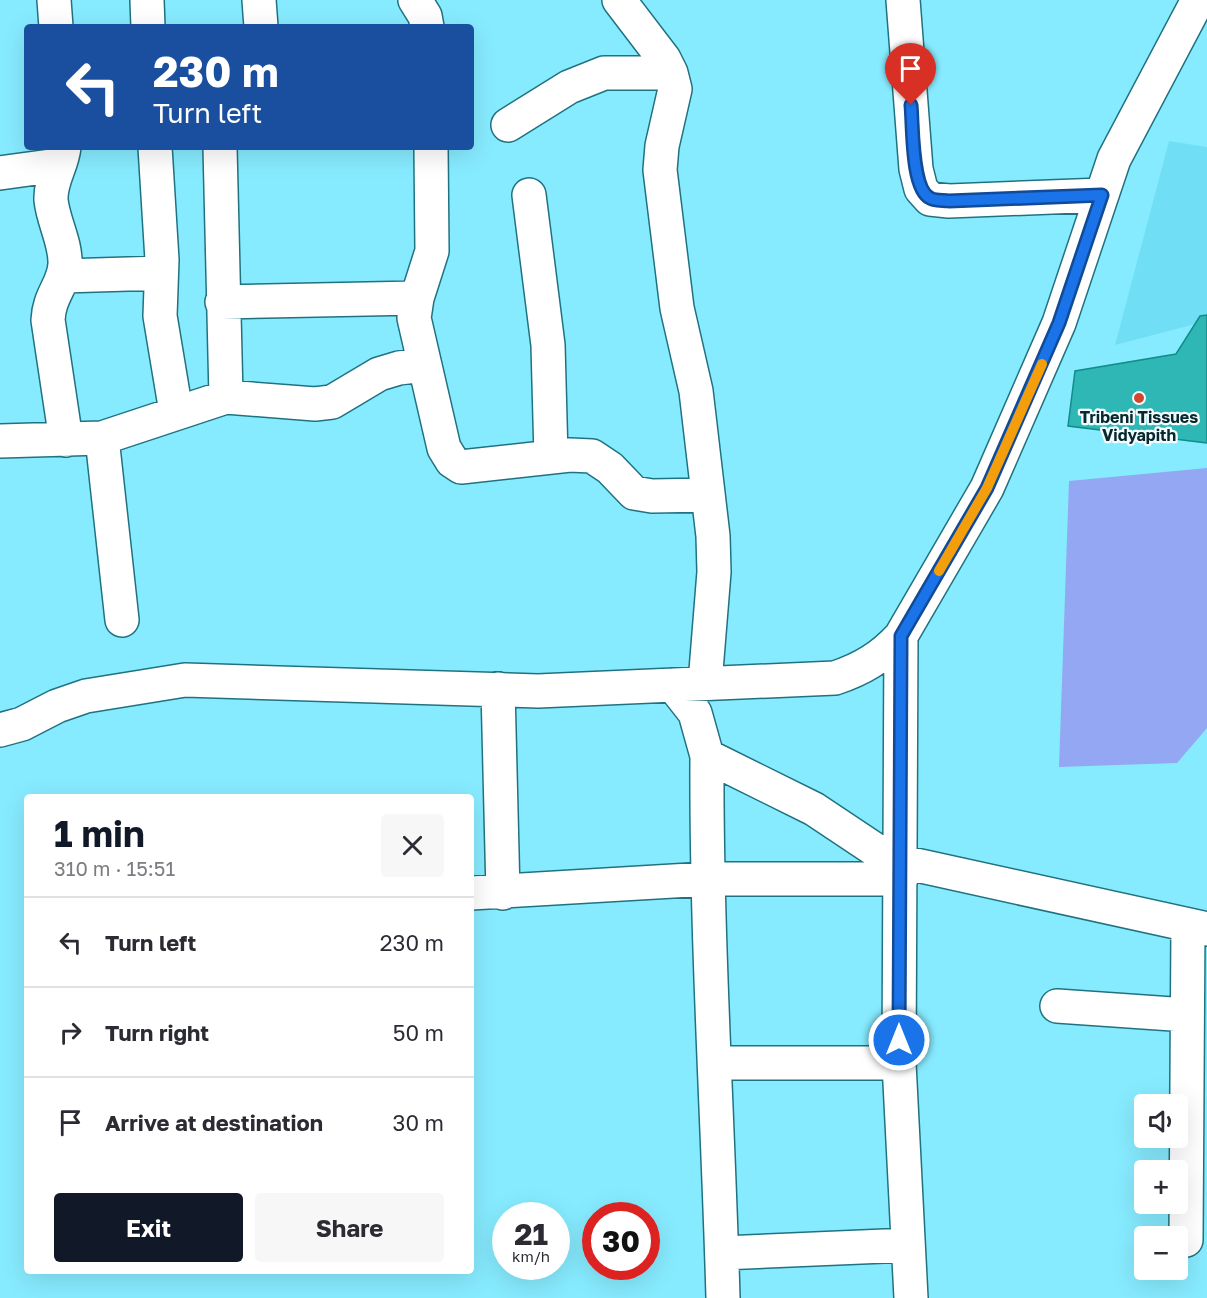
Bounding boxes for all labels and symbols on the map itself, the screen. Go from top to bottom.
pin [885,43,936,105]
marker: Tribeni Tissues Vidyapith [1132,391,1146,405]
place label: Tribeni Tissues Vidyapith [1080,407,1198,445]
position arrow [867,1008,931,1072]
speed limit sign: 30 [582,1202,660,1280]

